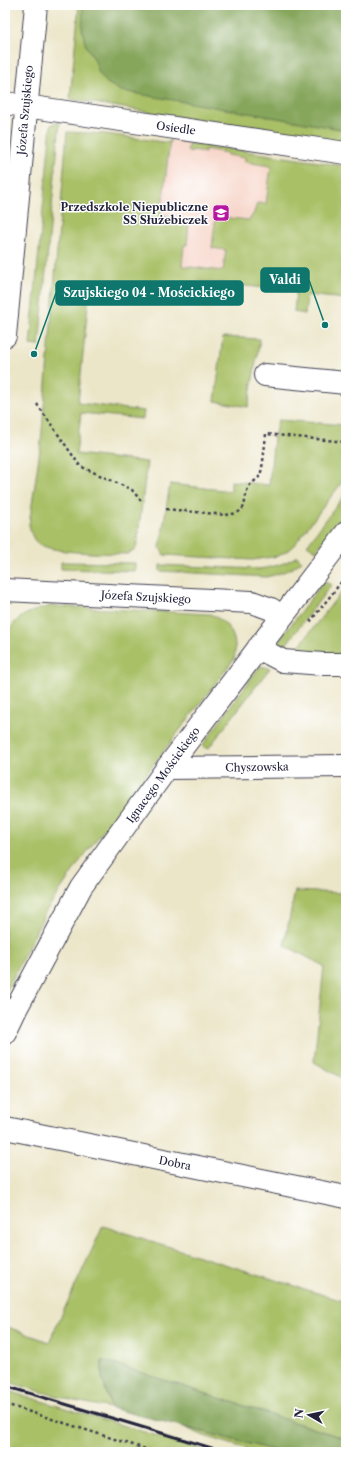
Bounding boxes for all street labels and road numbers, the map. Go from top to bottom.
street label: Józefa Szujskiego [14,64,36,157]
street label: Osiedle [155,118,197,138]
street label: Józefa Szujskiego [99,588,192,606]
street label: Ignacego Mościckiego [123,724,203,826]
street label: Chyszowska [225,759,289,775]
street label: Dobra [158,1153,193,1173]

